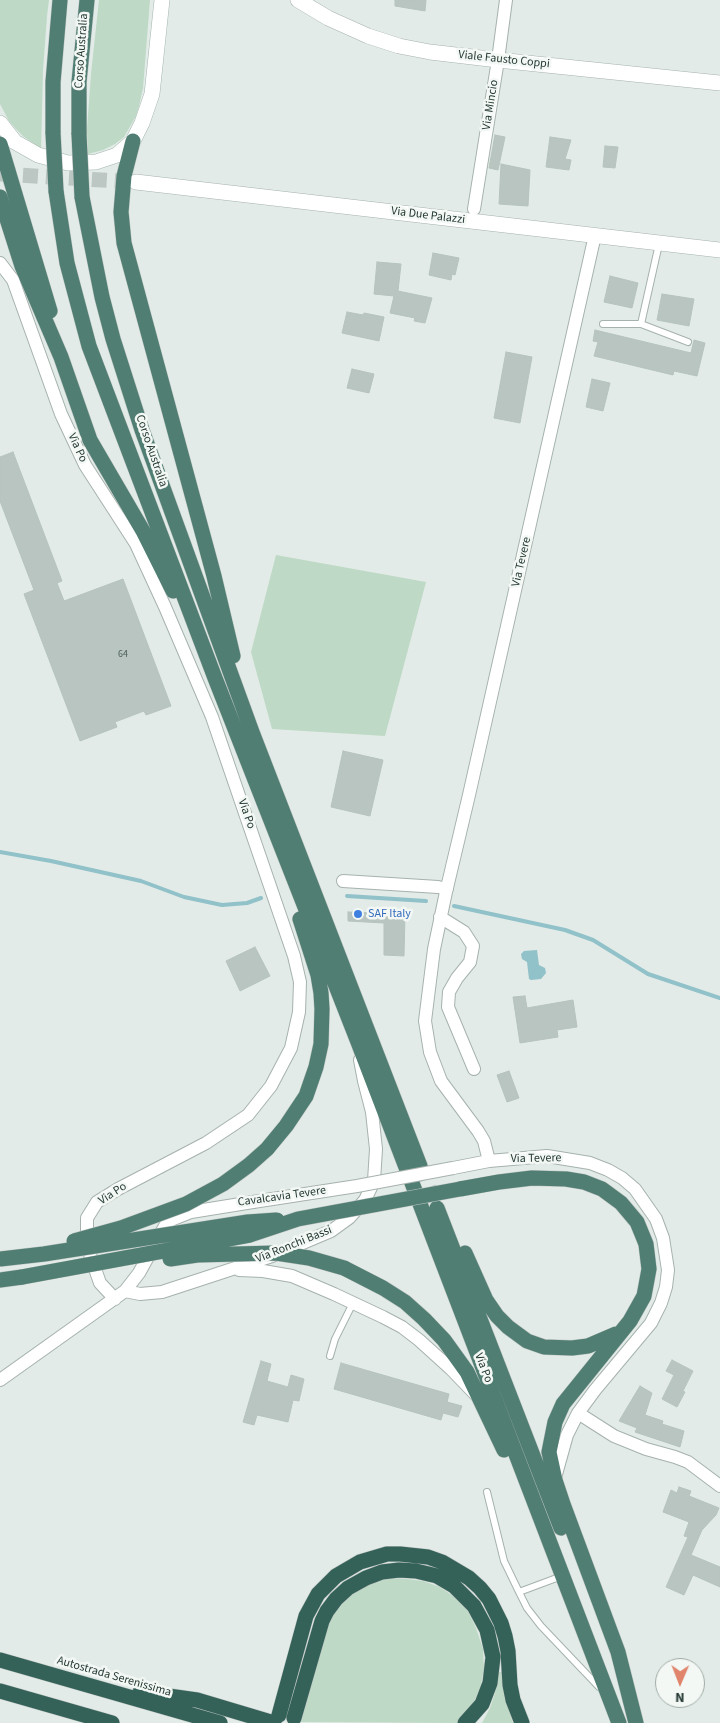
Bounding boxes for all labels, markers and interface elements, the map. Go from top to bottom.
street label: Corso Australia [72,13,92,89]
street label: Viale Fausto Coppi [458,48,550,72]
street label: Via Mincio [480,79,502,131]
street label: Via Due Palazzi [390,204,466,228]
street label: Corso Australia [132,413,170,489]
street label: Via Po [64,431,90,465]
street label: Via Tevere [509,536,535,588]
house number: 64 [118,649,128,661]
street label: Via Po [234,797,258,831]
place label: SAF Italy [368,907,411,921]
marker: SAF Italy [352,908,364,920]
street label: Via Tevere [511,1151,561,1167]
street label: Via Po [96,1180,130,1208]
street label: Cavalcavia Tevere [237,1184,327,1210]
street label: Via Ronchi Bassi [254,1223,334,1267]
street label: Via Po [471,1351,495,1385]
street label: Autostrada Serenissima [55,1654,173,1700]
north arrow [655,1658,705,1708]
text: N [675,1687,685,1707]

